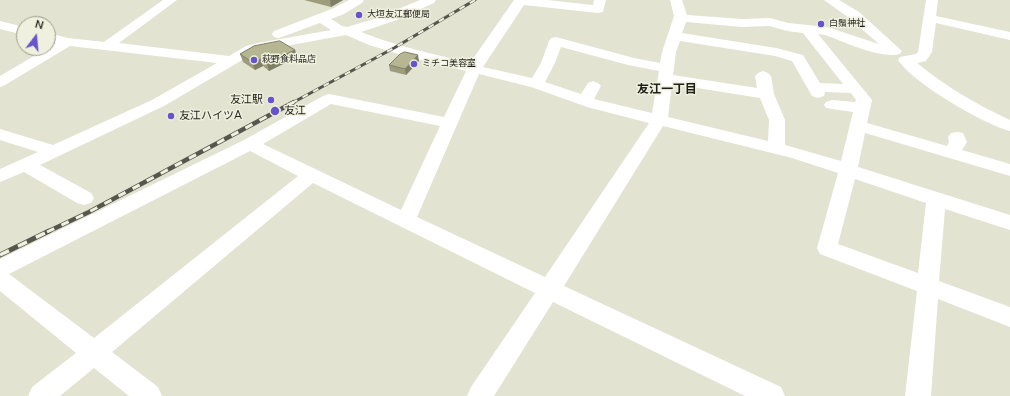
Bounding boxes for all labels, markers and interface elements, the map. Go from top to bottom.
marker: 大垣友江郵便局 [354,10,364,20]
place label: 大垣友江郵便局 [367,10,430,20]
north arrow [16,16,56,56]
text: N [33,17,45,33]
marker: 白鬚神社 [816,19,826,29]
place label: 白鬚神社 [829,19,865,29]
marker: 萩野食料品店 [249,55,259,65]
place label: 萩野食料品店 [262,55,316,65]
marker: ミチコ美容室 [409,59,419,69]
place label: ミチコ美容室 [422,59,476,69]
district label: 友江一丁目 [637,83,697,97]
place label: 友江駅 [230,93,263,107]
marker: 友江駅 [266,95,276,105]
place label: 友江 [284,104,306,118]
marker: 友江 [269,105,281,117]
place label: 友江ハイツA [179,109,242,123]
marker: 友江ハイツA [166,111,176,121]

